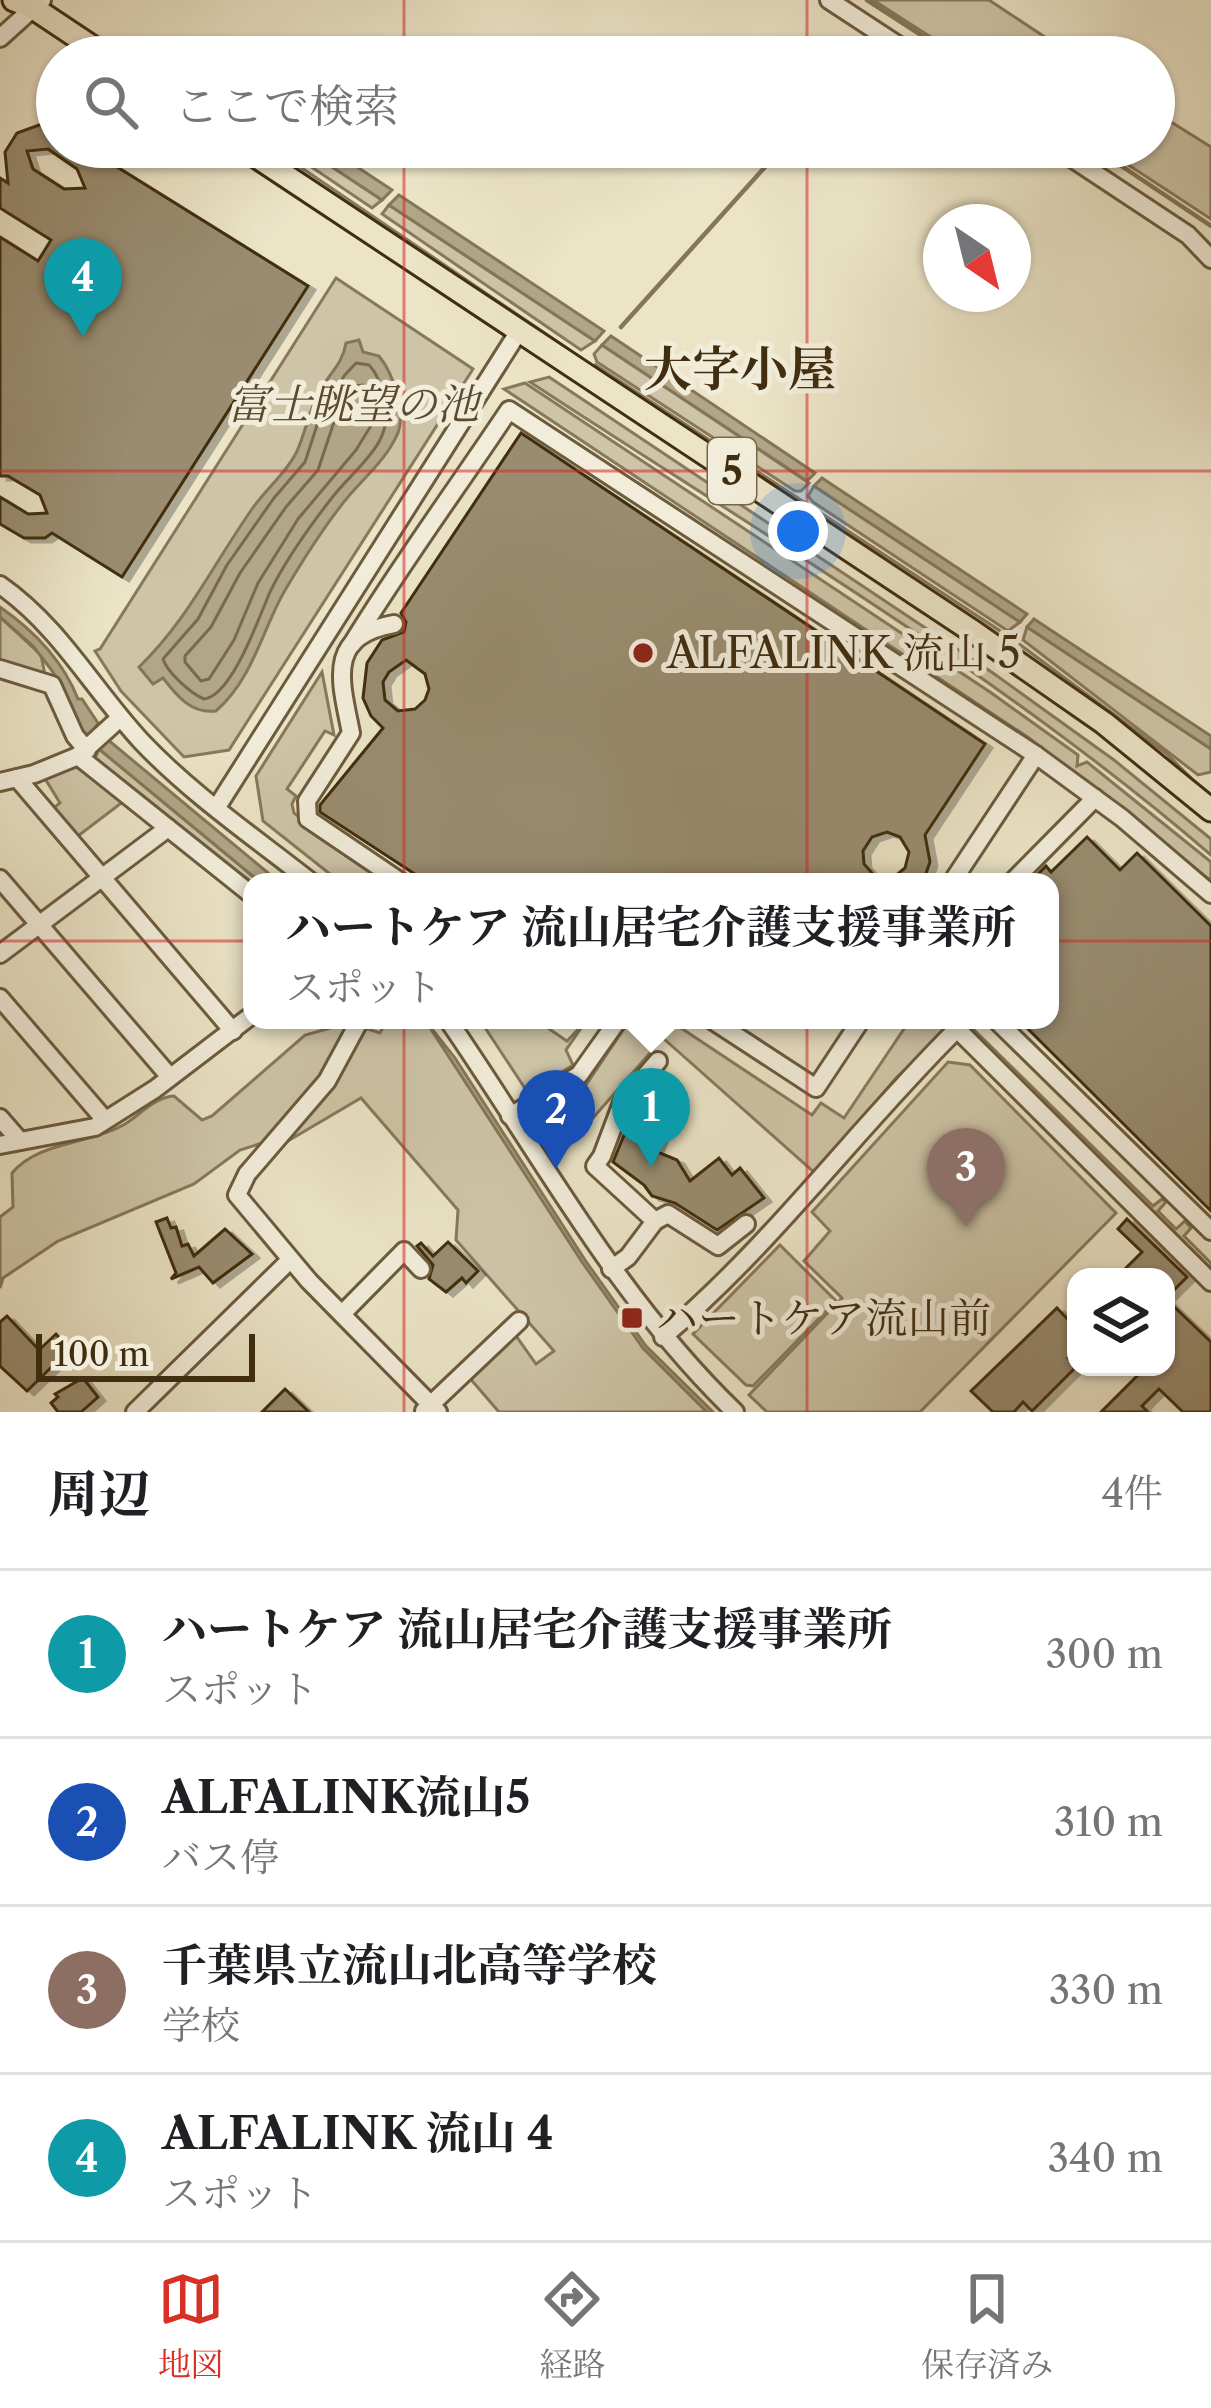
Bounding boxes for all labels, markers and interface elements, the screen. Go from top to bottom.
search box [36,36,1175,168]
icon: search [78,69,144,135]
text: ここで検索 [174,78,399,134]
north arrow [923,204,1031,312]
pin: 4 [44,238,122,337]
district label: 大字小屋 [644,339,836,398]
park label: 富士眺望の池 [227,378,483,430]
road number: 5 [708,438,756,504]
your location [768,501,828,561]
place label: ALFALINK 流山 5 [666,627,1021,679]
marker: ALFALINK 流山 5 [630,640,656,666]
popup [243,873,1059,1029]
text: ハートケア 流山居宅介護支援事業所 [286,899,1016,955]
text: スポット [286,963,442,1011]
pin: 1 [612,1068,690,1167]
pin: 2 [517,1070,595,1169]
pin: 3 [927,1128,1005,1227]
map controls [1067,1268,1175,1376]
button: layers [1067,1268,1175,1376]
place label: ハートケア流山前 [656,1292,991,1344]
marker: ハートケア流山前 [619,1305,645,1331]
scale bar [36,1328,255,1381]
text: 100 m [54,1334,149,1375]
text: 周辺 [48,1463,150,1525]
text: 4件 [1101,1469,1163,1517]
text: ハートケア 流山居宅介護支援事業所 [162,1601,892,1657]
text: 1 [78,1630,96,1678]
text: 300 m [1045,1630,1163,1678]
text: スポット [162,1665,318,1713]
text: ALFALINK流山5 [162,1769,530,1825]
text: 2 [75,1798,99,1846]
text: 310 m [1054,1798,1163,1846]
text: バス停 [162,1833,279,1881]
text: 千葉県立流山北高等学校 [162,1937,657,1993]
text: 3 [76,1966,98,2014]
text: 330 m [1049,1966,1163,2014]
text: 学校 [162,2001,240,2049]
text: ALFALINK 流山 4 [162,2105,554,2161]
text: 4 [75,2134,99,2182]
text: 340 m [1048,2134,1163,2182]
text: スポット [162,2169,318,2217]
tab: 地図 [158,2266,224,2385]
tab: 経路 [539,2266,605,2385]
tab: 保存済み [921,2266,1053,2385]

